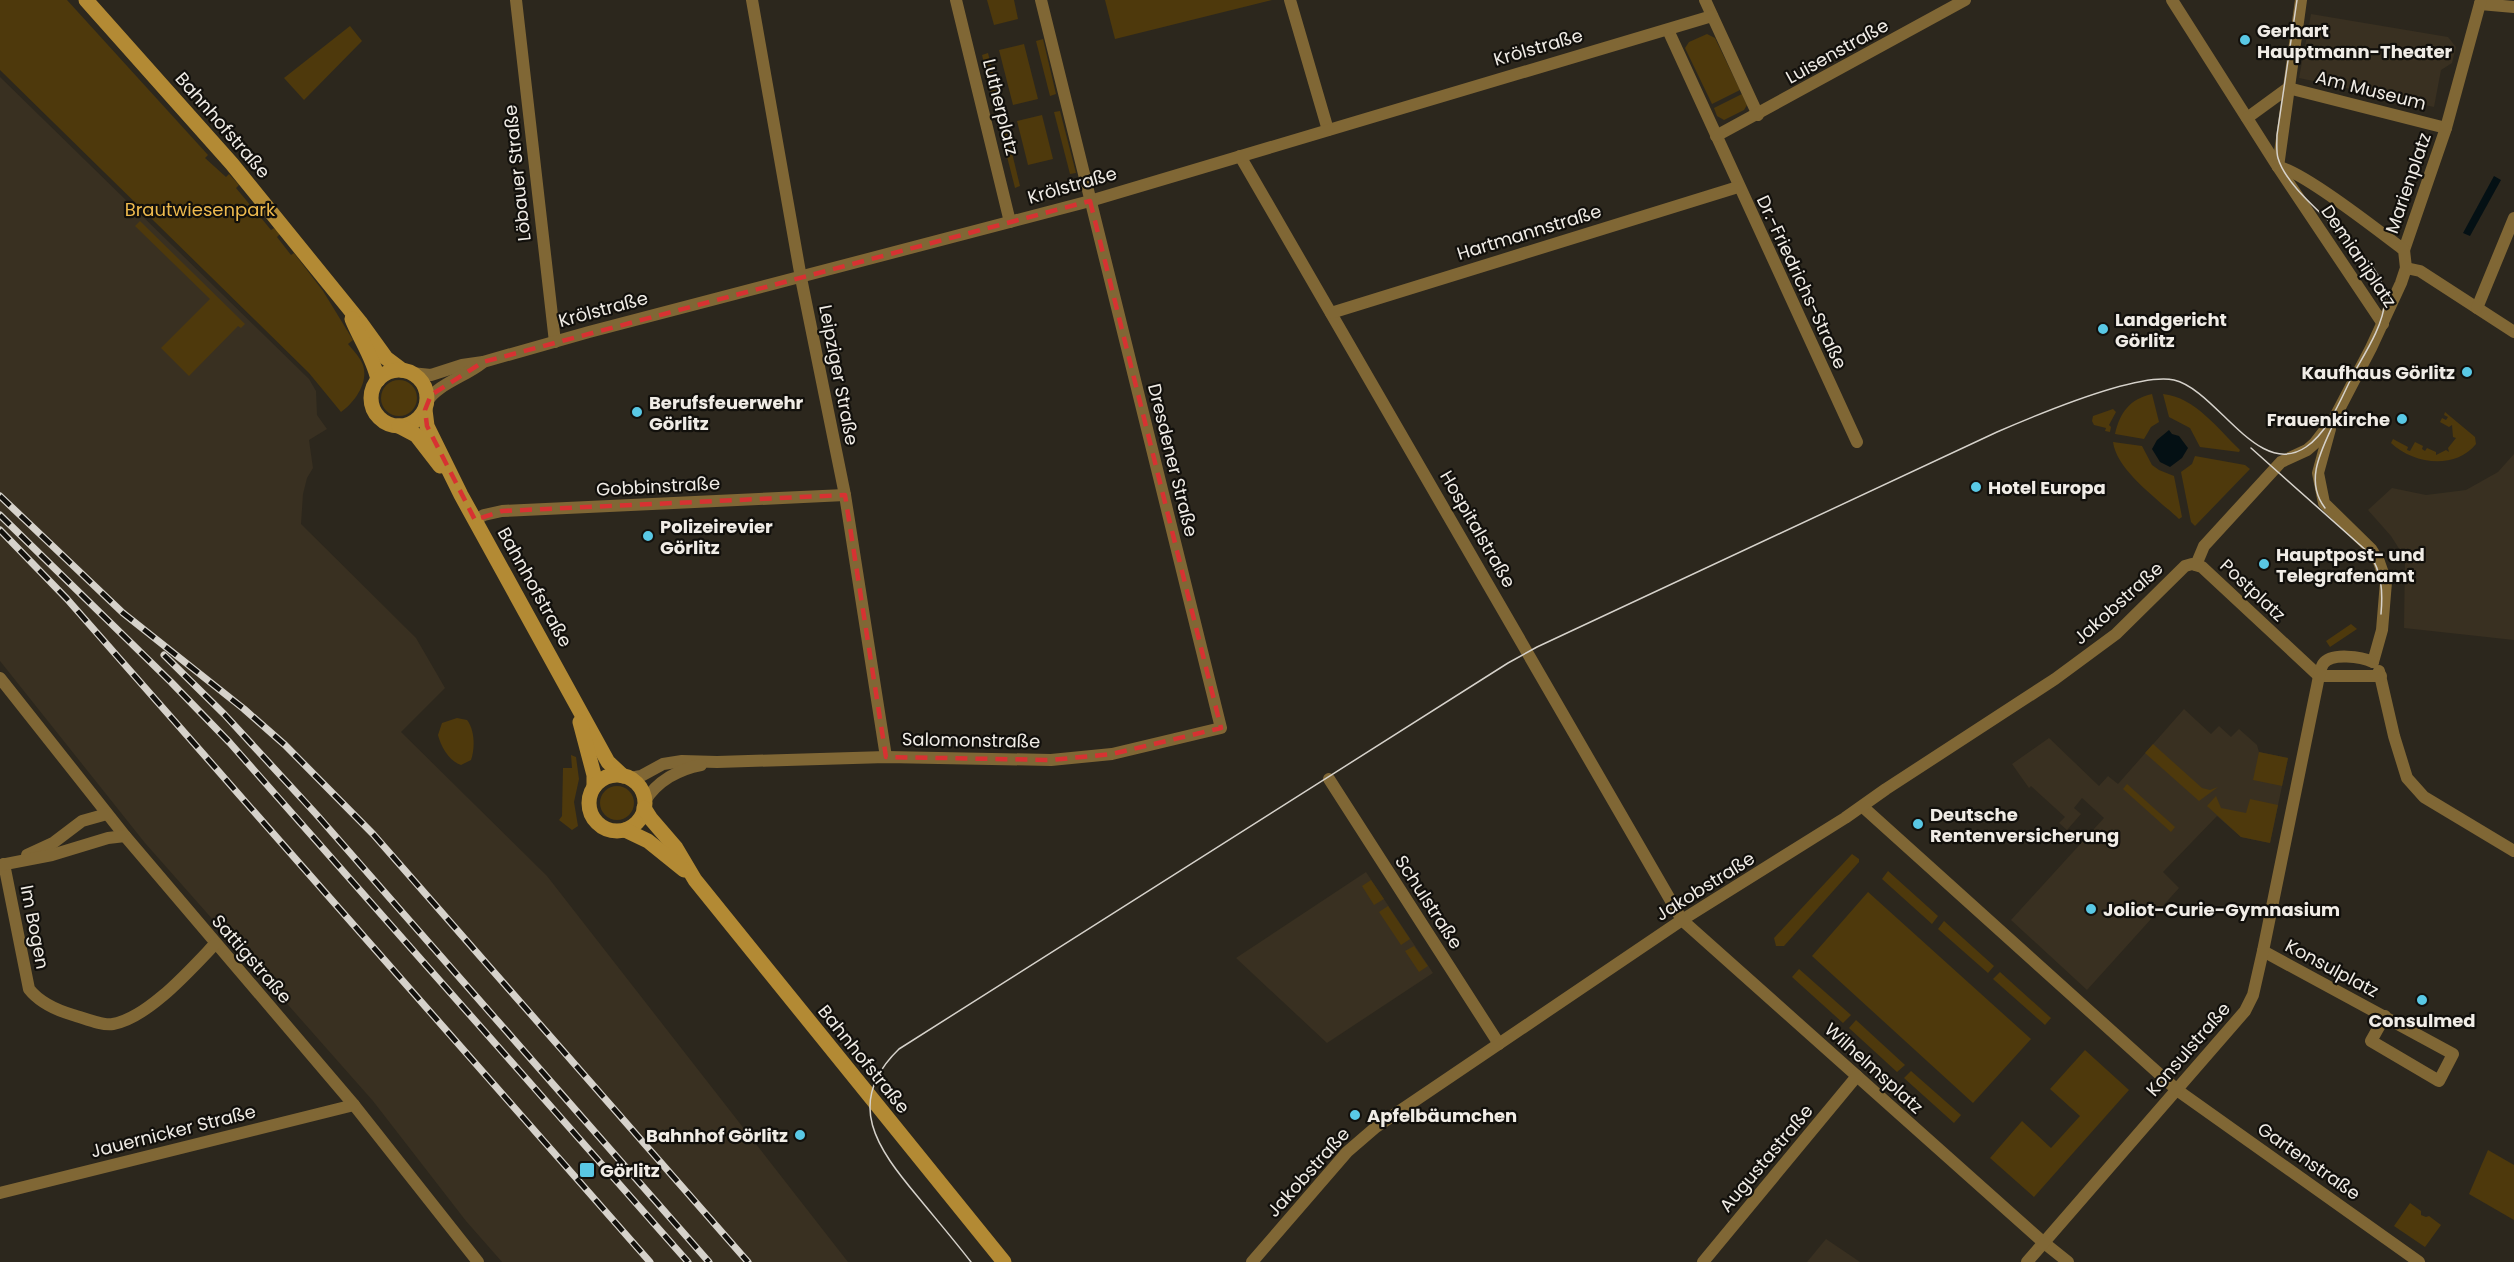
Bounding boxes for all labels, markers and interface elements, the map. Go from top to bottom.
street label: Luisenstraße [1781,12,1893,90]
place label: Gerhart Hauptmann-Theater [2257,18,2453,64]
street label: Krölstraße [1490,22,1586,72]
marker: Gerhart Hauptmann-Theater [2238,33,2252,47]
street label: Lutherplatz [977,56,1025,158]
street label: Am Museum [2313,64,2429,116]
street label: Bahnhofstraße [170,66,276,184]
street label: Löbauer Straße [497,103,537,243]
street label: Marienplatz [2379,129,2437,237]
street label: Krölstraße [1024,160,1120,210]
street label: Dr.-Friedrichs-Straße [1751,191,1853,373]
park label: Brautwiesenpark [125,197,276,222]
street label: Hartmannstraße [1454,198,1604,266]
street label: Demianiplatz [2316,200,2402,312]
street label: Krölstraße [555,285,651,333]
street label: Leipziger Straße [813,303,865,447]
place label: Landgericht Görlitz [2115,307,2227,353]
marker: Landgericht Görlitz [2096,322,2110,336]
place label: Kaufhaus Görlitz [2302,360,2455,385]
marker: Kaufhaus Görlitz [2460,365,2474,379]
street label: Dresdener Straße [1142,381,1204,539]
place label: Berufsfeuerwehr Görlitz [649,390,804,436]
marker: Berufsfeuerwehr Görlitz [630,405,644,419]
place label: Frauenkirche [2267,407,2390,432]
marker: Frauenkirche [2395,412,2409,426]
street label: Hospitalstraße [1434,466,1522,592]
street label: Gobbinstraße [595,470,721,502]
place label: Hotel Europa [1988,475,2106,500]
marker: Hotel Europa [1969,480,1983,494]
place label: Polizeirevier Görlitz [660,514,773,560]
street label: Bahnhofstraße [492,523,578,651]
marker: Polizeirevier Görlitz [641,529,655,543]
place label: Hauptpost- und Telegrafenamt [2276,542,2425,588]
street label: Postplatz [2215,553,2291,627]
street label: Jakobstraße [2068,556,2168,650]
marker: Hauptpost- und Telegrafenamt [2257,557,2271,571]
street label: Salomonstraße [902,726,1040,754]
place label: Deutsche Rentenversicherung [1930,802,2119,848]
marker: Deutsche Rentenversicherung [1911,817,1925,831]
street label: Jakobstraße [1650,845,1760,927]
street label: Schulstraße [1389,850,1469,954]
street label: Im Bogen [15,883,55,971]
place label: Joliot-Curie-Gymnasium [2103,897,2340,922]
marker: Joliot-Curie-Gymnasium [2084,902,2098,916]
street label: Sattigstraße [206,909,298,1009]
street label: Konsulplatz [2281,933,2383,1003]
marker: Consulmed [2415,993,2429,1007]
street label: Konsulstraße [2140,996,2236,1102]
street label: Bahnhofstraße [812,999,916,1119]
place label: Consulmed [2368,1008,2476,1033]
street label: Wilhelmsplatz [1819,1017,1929,1119]
street label: Jauernicker Straße [88,1098,258,1164]
street label: Augustastraße [1713,1099,1819,1217]
place label: Apfelbäumchen [1367,1103,1517,1128]
marker: Apfelbäumchen [1348,1108,1362,1122]
street label: Gartenstraße [2253,1116,2365,1206]
street label: Jakobstraße [1261,1122,1355,1222]
place label: Bahnhof Görlitz [646,1123,788,1148]
marker: Bahnhof Görlitz [793,1128,807,1142]
place label: Görlitz [600,1158,660,1183]
marker: Görlitz [578,1161,596,1179]

